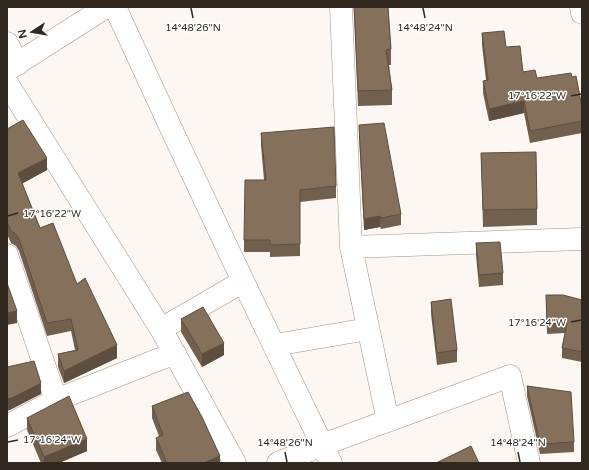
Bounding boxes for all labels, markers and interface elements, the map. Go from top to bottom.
north arrow [12,12,52,52]
text: 14°48'26"N [165,22,221,34]
text: 14°48'24"N [397,22,453,34]
text: N [15,28,30,40]
text: 17°16'22"W [508,90,566,102]
text: 17°16'22"W [23,208,81,220]
text: 17°16'24"W [508,317,566,329]
text: 17°16'24"W [23,434,81,446]
text: 14°48'26"N [257,437,313,449]
text: 14°48'24"N [490,437,546,449]

